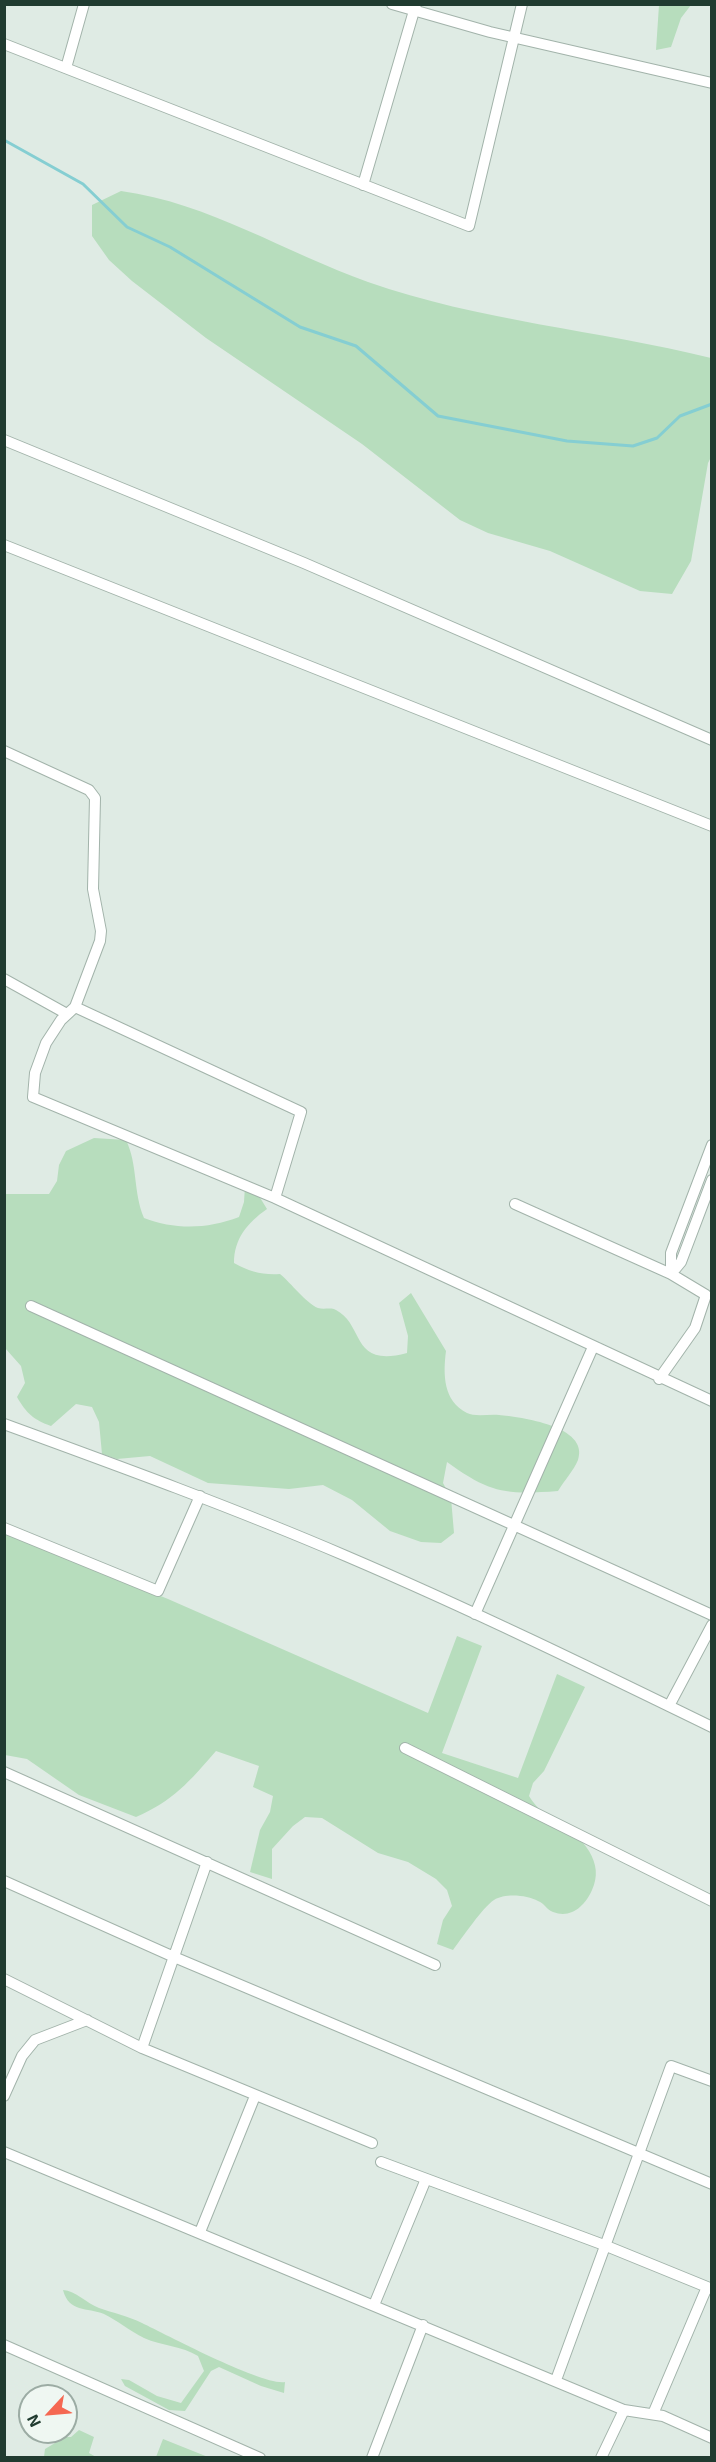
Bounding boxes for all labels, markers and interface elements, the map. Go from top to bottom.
north arrow [18,2384,78,2444]
text: N [22,2412,44,2431]

